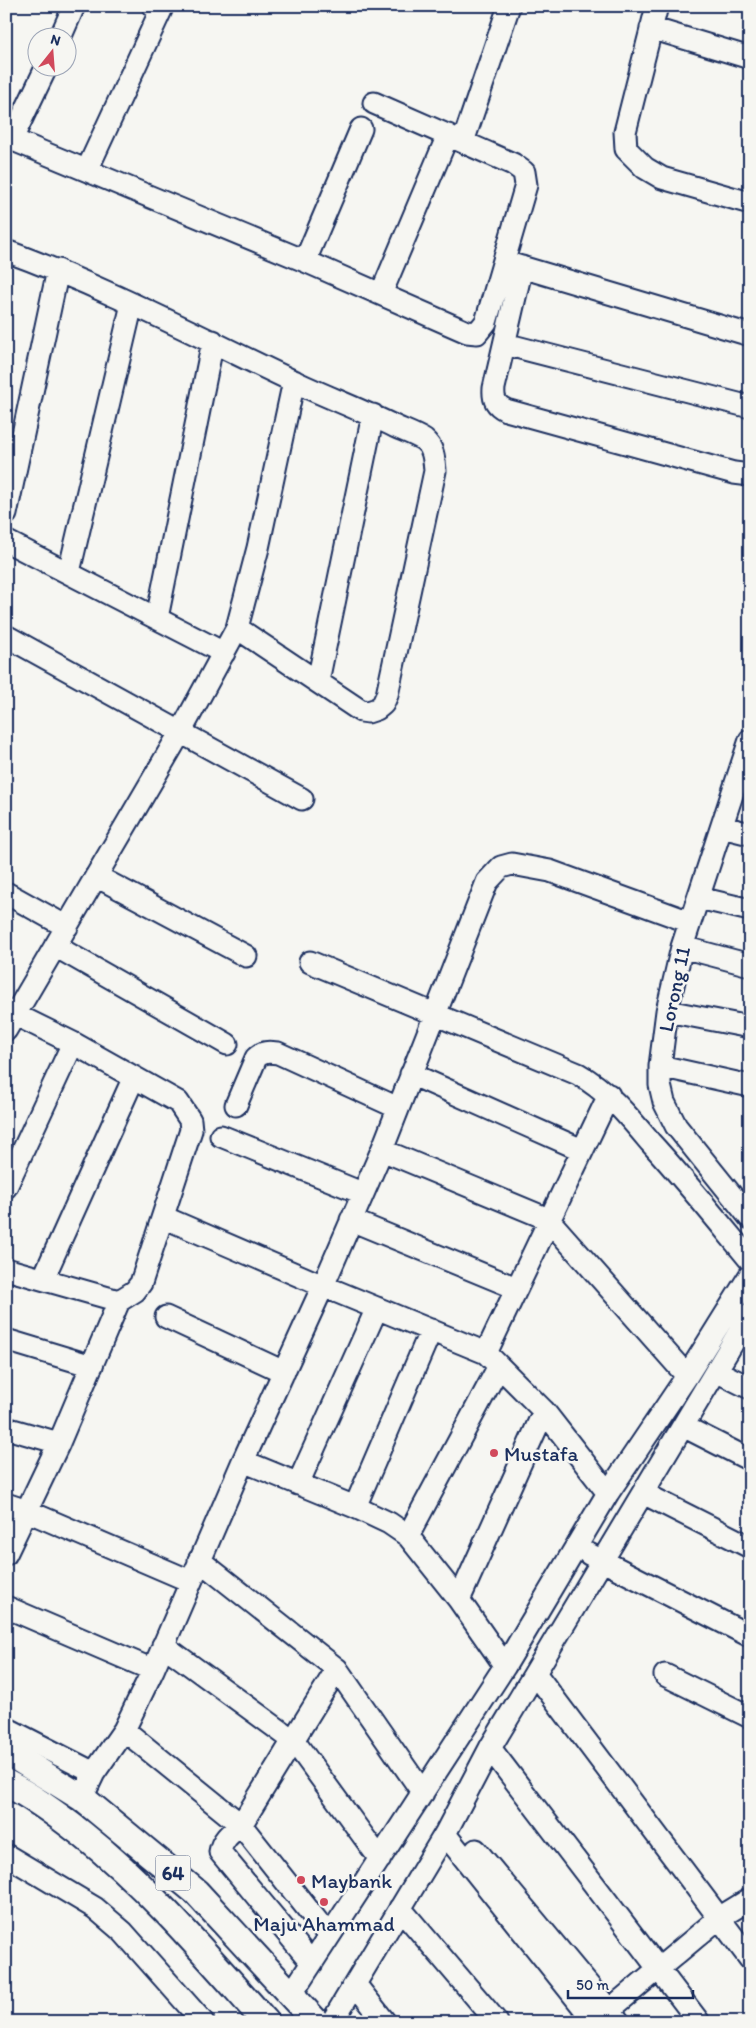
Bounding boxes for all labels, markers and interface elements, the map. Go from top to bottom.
north arrow [28,28,78,78]
text: N [49,31,63,50]
street label: Lorong 11 [653,944,695,1034]
place label: Mustafa [504,1441,579,1466]
marker: Mustafa [488,1447,500,1459]
road number: 64 [156,1856,190,1890]
place label: Maybank [311,1868,392,1893]
marker: Maybank [295,1874,307,1886]
marker: Maju Ahammad [318,1896,330,1908]
place label: Maju Ahammad [253,1911,395,1936]
scale bar [568,1968,694,2000]
text: 50 m [576,1976,609,1994]

